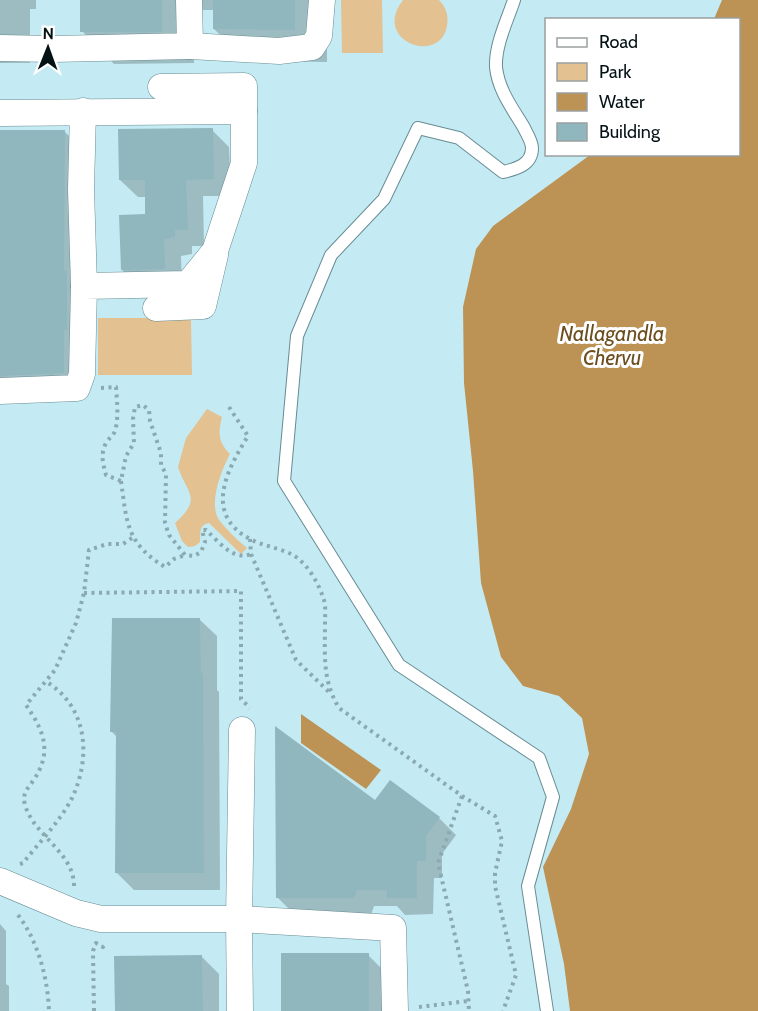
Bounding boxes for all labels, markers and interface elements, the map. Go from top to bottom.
north arrow [18,18,78,78]
legend [545,18,740,156]
text: N [42,24,54,43]
text: Road [599,31,638,53]
text: Park [599,61,632,83]
text: Water [599,91,645,113]
text: Building [599,121,661,143]
water label: Nallagandla Chervu [560,321,664,370]

